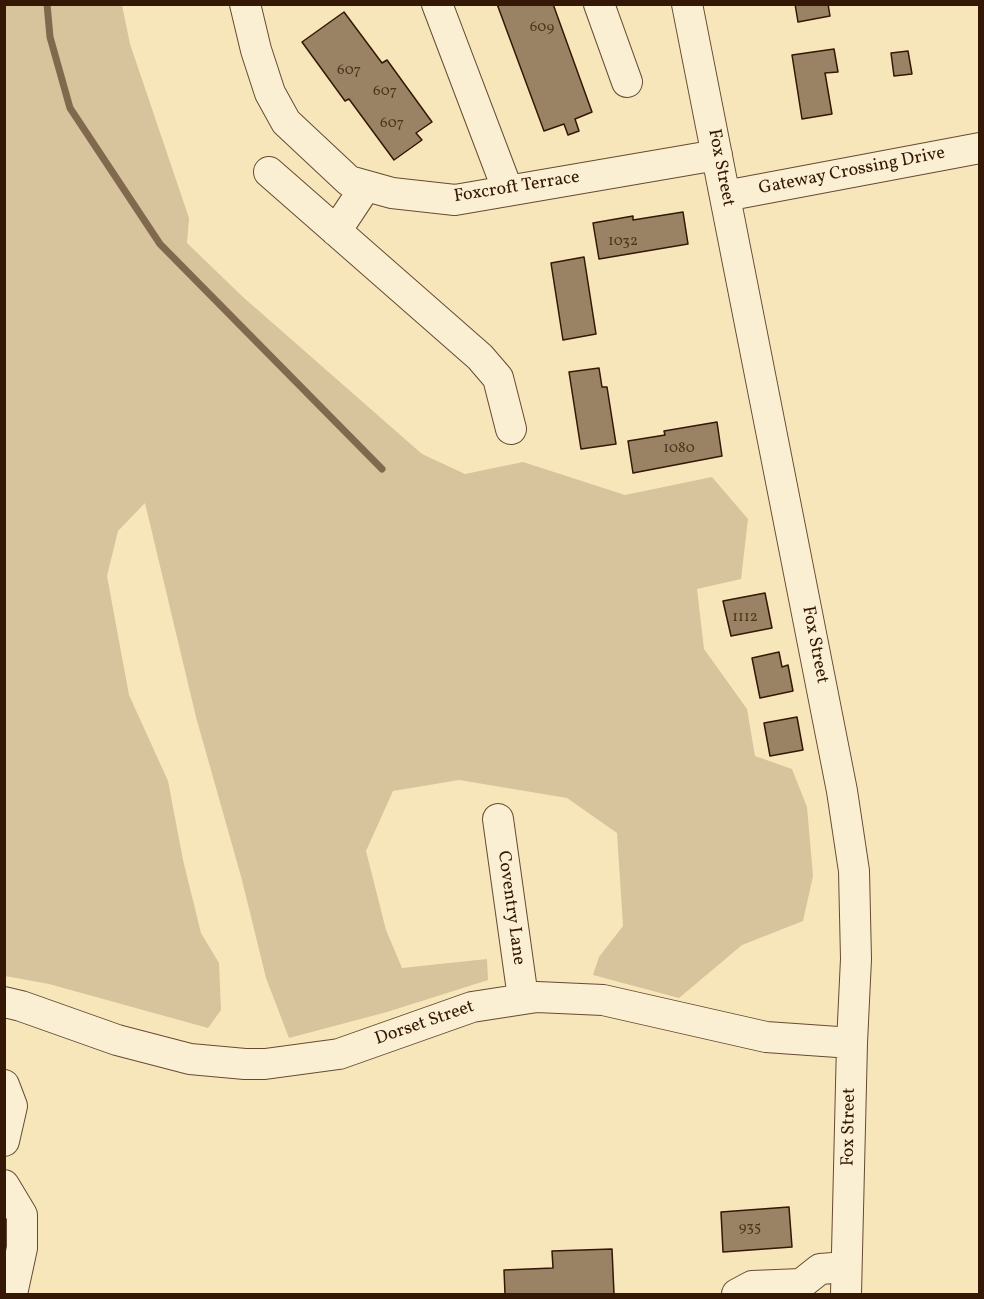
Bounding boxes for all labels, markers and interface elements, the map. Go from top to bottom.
house number: 609 [530,19,554,37]
house number: 607 [337,62,361,80]
house number: 607 [373,83,397,101]
house number: 607 [380,115,404,133]
street label: Fox Street [702,127,738,209]
street label: Gateway Crossing Drive [757,143,947,201]
street label: Foxcroft Terrace [453,167,581,209]
house number: 1032 [608,233,638,251]
house number: 1080 [663,440,695,458]
street label: Fox Street [796,604,832,686]
house number: 1112 [732,609,758,627]
street label: Coventry Lane [491,849,529,967]
street label: Dorset Street [373,997,477,1051]
street label: Fox Street [839,1088,861,1166]
house number: 935 [739,1219,761,1237]

